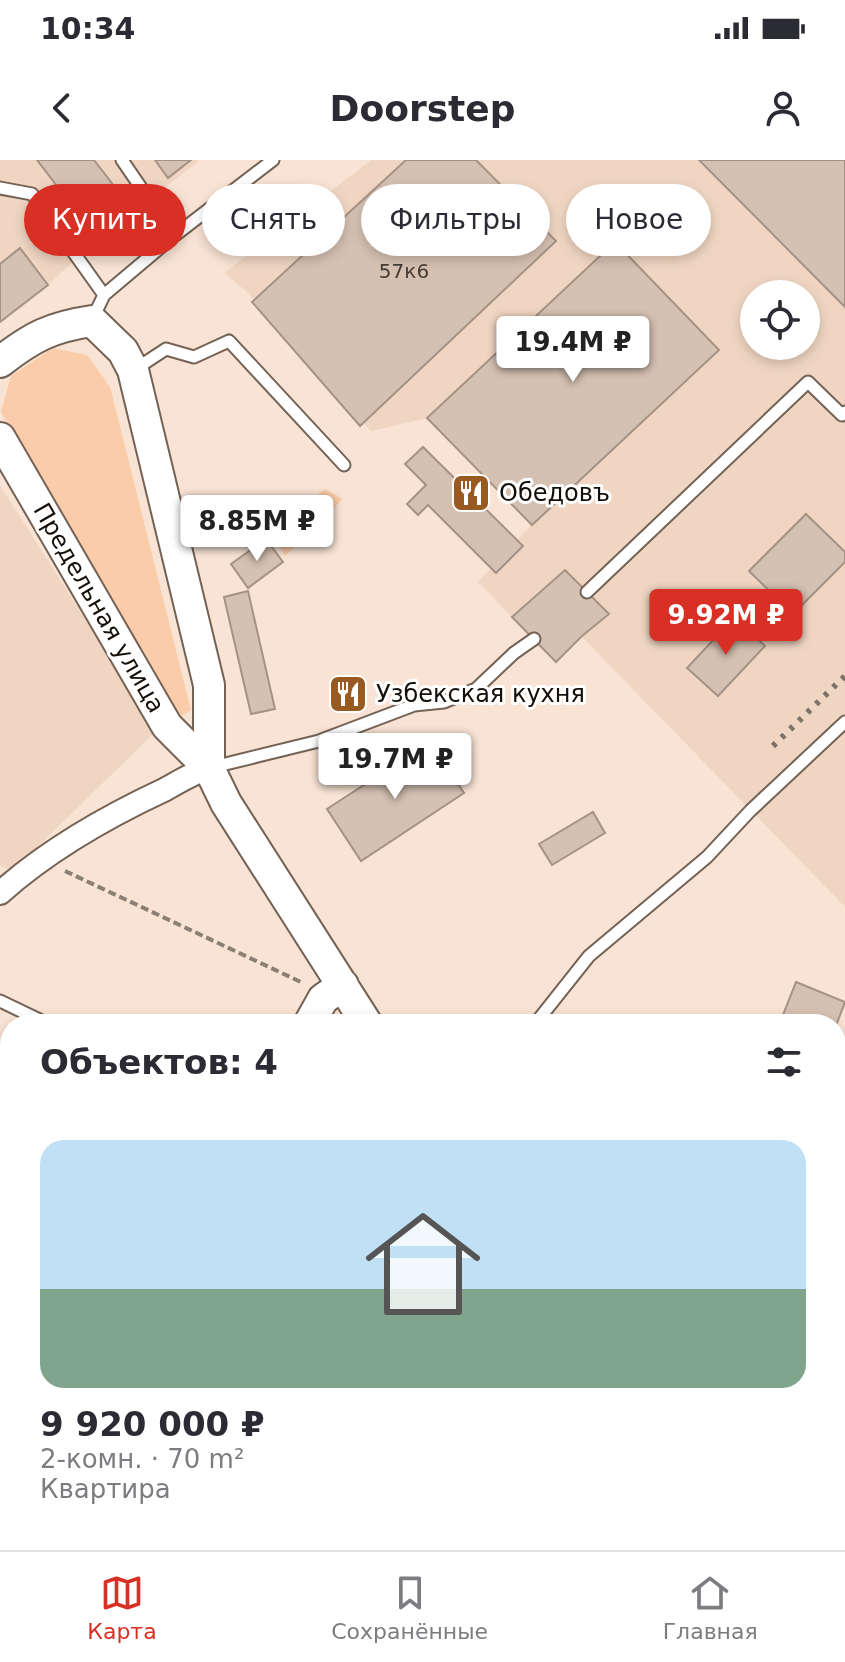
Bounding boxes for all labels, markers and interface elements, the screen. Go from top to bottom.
text: 10:34 [40,11,136,46]
icon: back [40,86,84,130]
icon: person [761,86,805,130]
text: Doorstep [330,88,515,129]
chip: Купить [24,184,186,256]
chip: Снять [202,184,345,256]
chip: Фильтры [361,184,550,256]
chip: Новое [566,184,711,256]
house number: 57к6 [379,259,429,283]
map controls [740,280,820,360]
button: locate [740,280,820,360]
pin: 19.4M ₽ [499,316,647,384]
text: 19.4M ₽ [514,327,632,357]
restaurant icon: Обедовъ [450,472,492,514]
place label: Обедовъ [499,479,610,507]
pin: 8.85M ₽ [183,495,331,563]
street label: Предельная улица [27,498,171,718]
text: 8.85M ₽ [198,506,316,536]
pin: 9.92M ₽ [652,589,800,657]
text: 9.92M ₽ [667,600,785,630]
restaurant icon: Узбекская кухня [327,673,369,715]
place label: Узбекская кухня [376,680,585,708]
pin: 19.7M ₽ [321,733,469,801]
text: 19.7M ₽ [336,744,454,774]
icon: filters [762,1040,806,1084]
text: Объектов: 4 [40,1042,278,1082]
icon: home [351,1192,495,1336]
text: 9 920 000 ₽ [40,1404,265,1444]
text: 2-комн. · 70 m² [40,1444,244,1474]
text: Квартира [40,1474,171,1504]
tab: Карта [87,1571,157,1644]
tab: Сохранённые [331,1571,488,1644]
tab: Главная [663,1571,758,1644]

